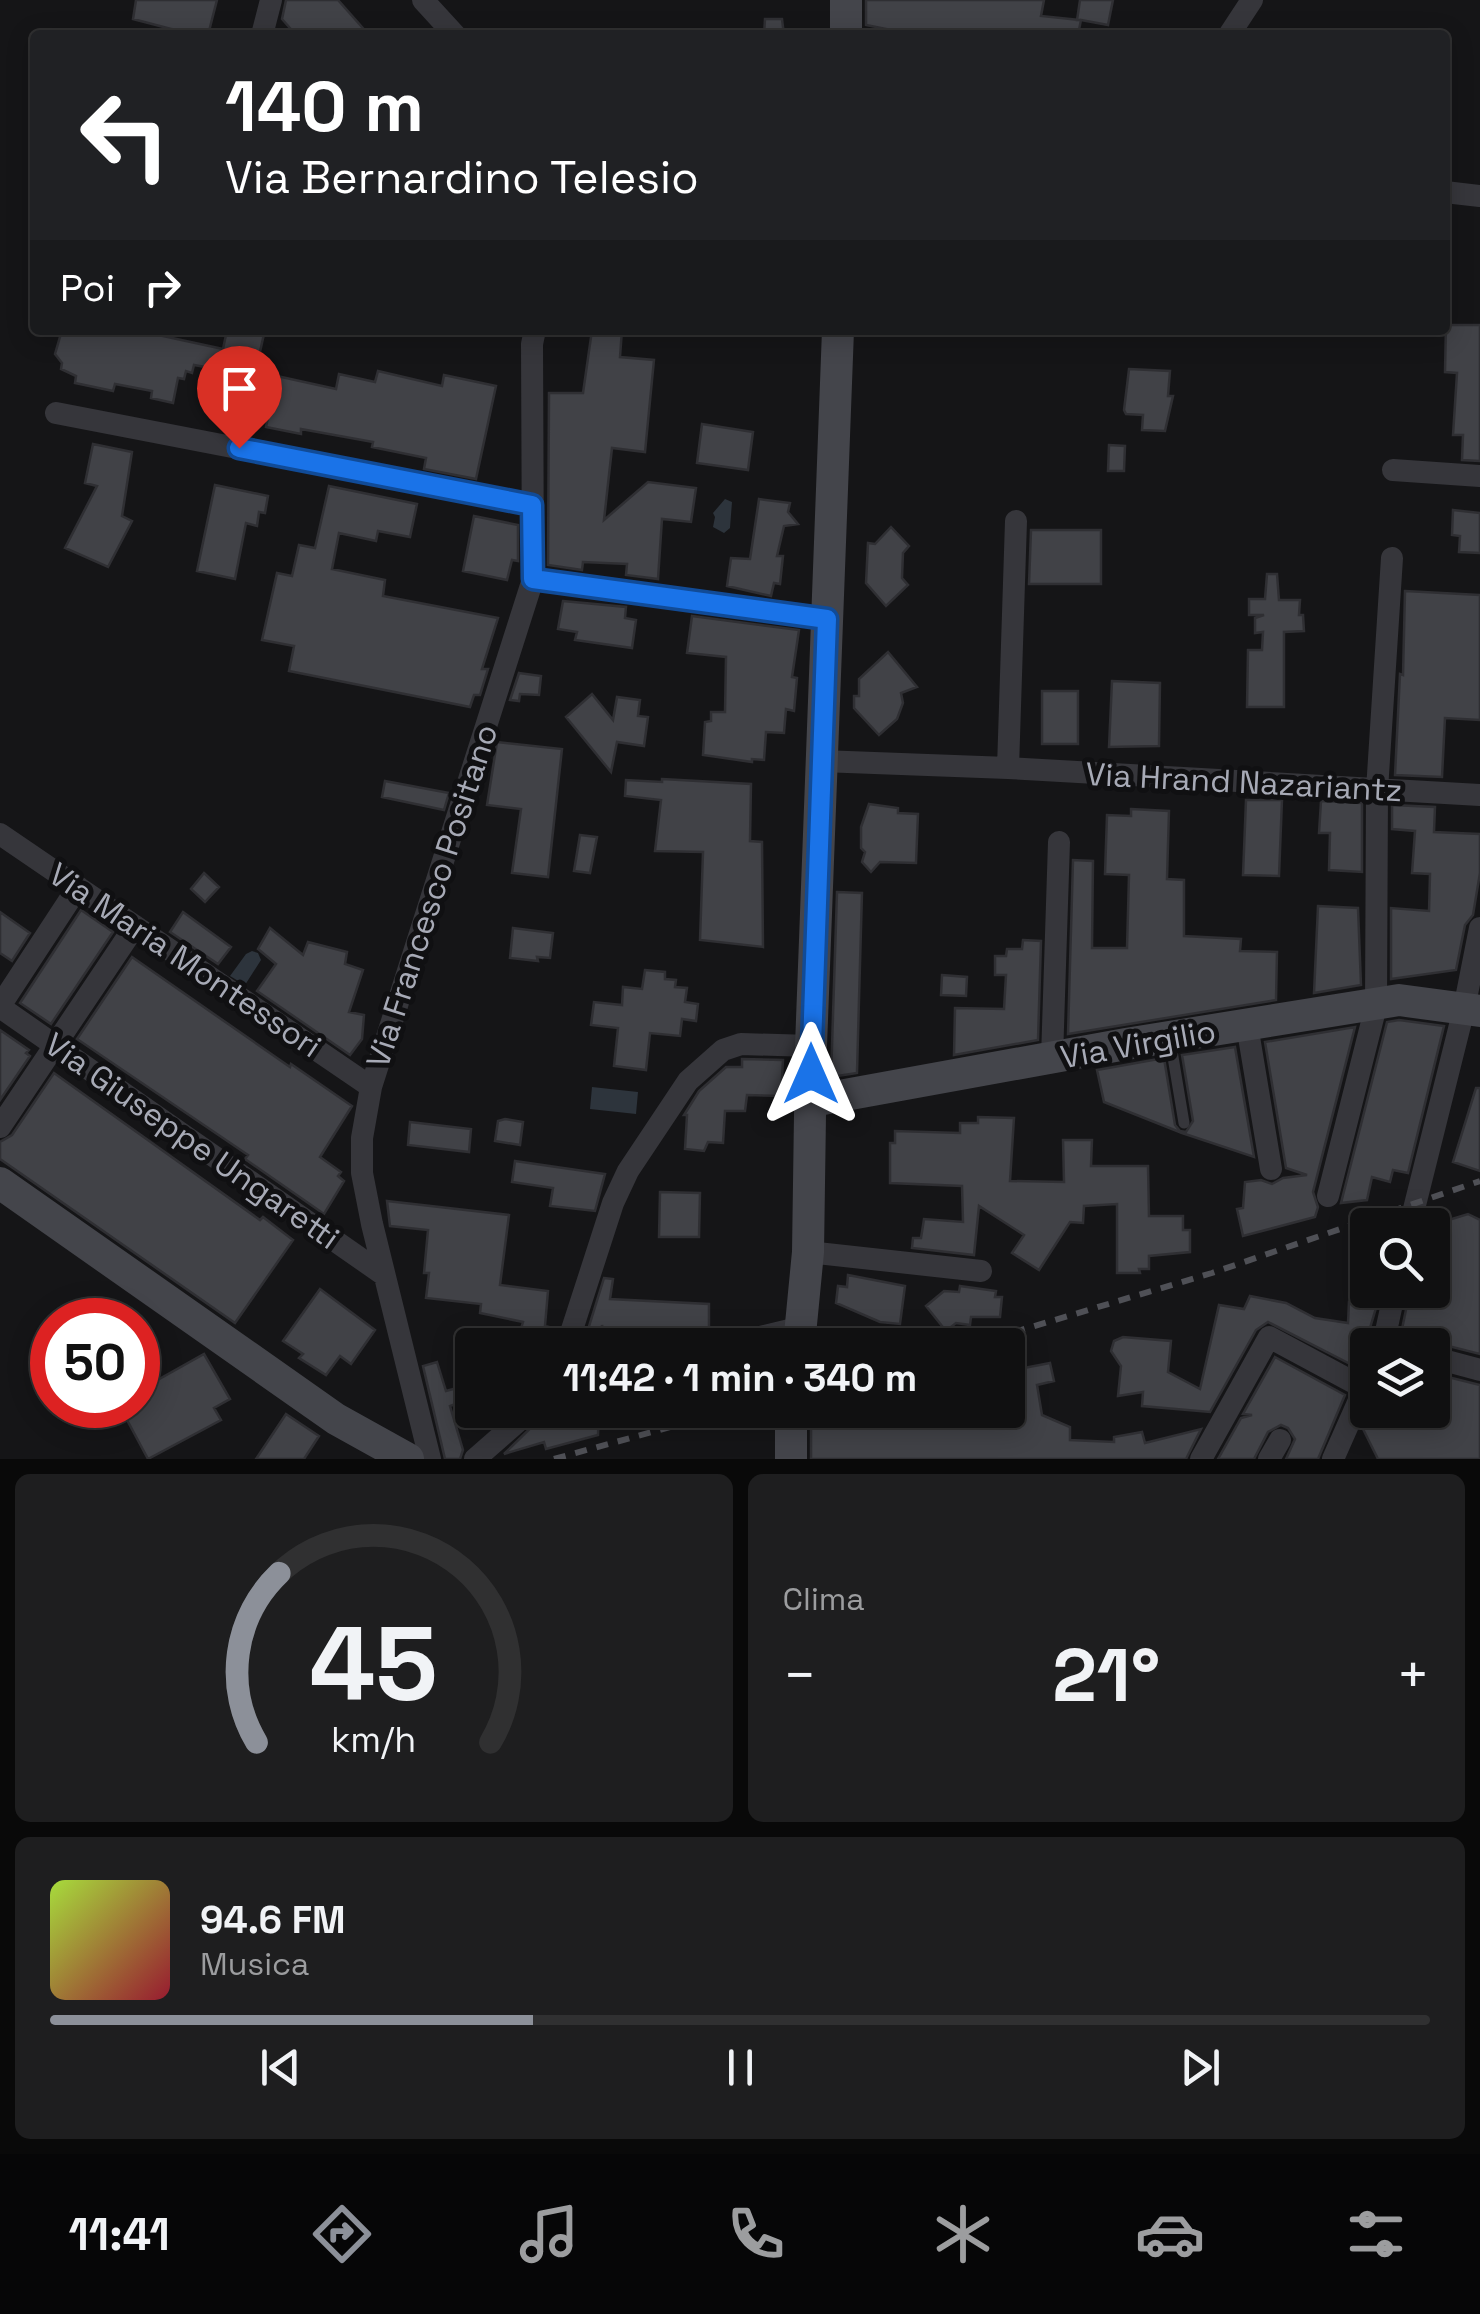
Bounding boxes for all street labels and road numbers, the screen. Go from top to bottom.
street label: Via Francesco Positano [358,719,506,1073]
street label: Via Hrand Nazariantz [1085,754,1403,810]
street label: Via Maria Montessori [41,854,329,1066]
street label: Via Virgilio [1057,1011,1219,1077]
street label: Via Giuseppe Ungaretti [37,1024,347,1258]

